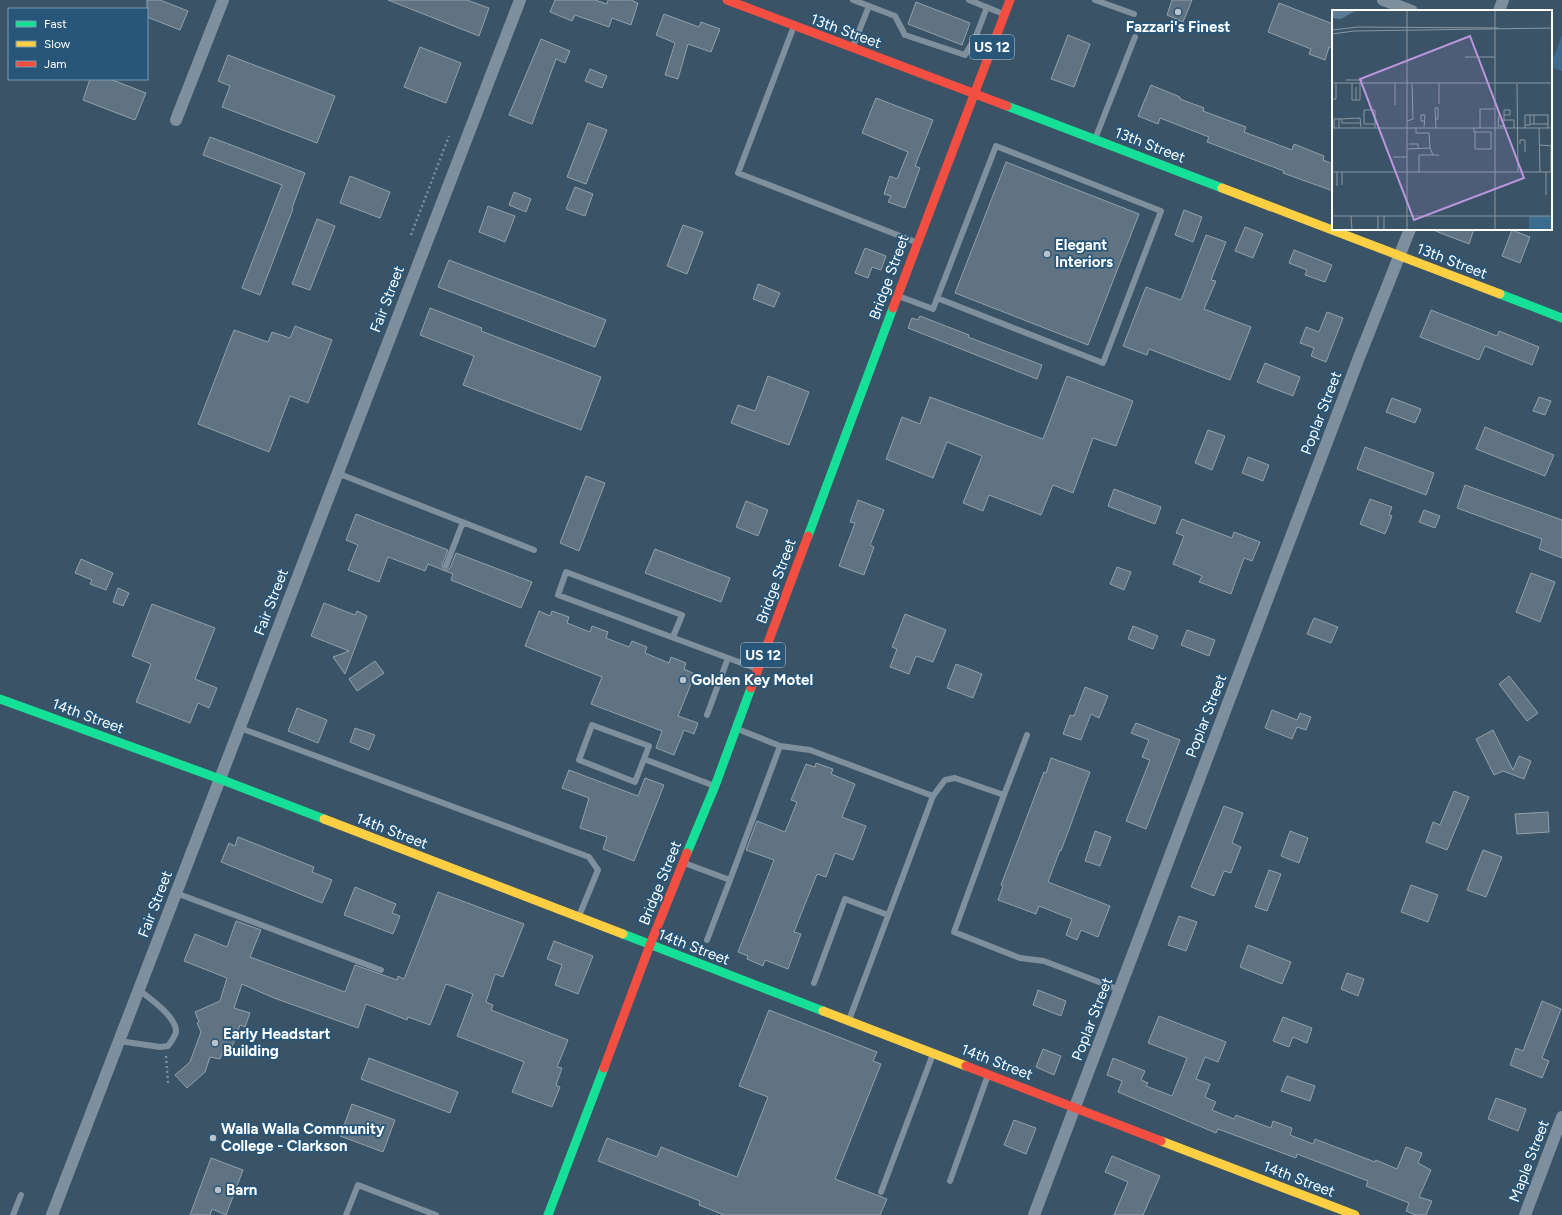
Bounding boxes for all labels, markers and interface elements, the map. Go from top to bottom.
marker: Fazzari's Finest [1173,7,1183,17]
legend [8,8,148,80]
street label: 13th Street [808,10,884,52]
inset map [1332,10,1552,230]
text: Fast [44,17,67,31]
place label: Fazzari's Finest [1126,18,1230,36]
road number: US 12 [970,35,1014,59]
text: Slow [44,37,71,51]
text: Jam [44,57,67,71]
street label: 13th Street [1112,123,1188,167]
street label: Bridge Street [865,232,913,322]
place label: Elegant Interiors [1055,236,1113,271]
street label: 13th Street [1414,239,1490,283]
marker: Elegant Interiors [1042,249,1052,259]
street label: Fair Street [366,263,408,335]
street label: Poplar Street [1297,368,1345,457]
street label: Bridge Street [752,536,800,626]
street label: Fair Street [250,566,292,638]
road number: US 12 [741,643,785,667]
place label: Golden Key Motel [691,671,813,689]
street label: Poplar Street [1182,671,1230,760]
marker: Golden Key Motel [678,675,688,685]
street label: 14th Street [50,695,127,737]
street label: 14th Street [354,809,431,853]
street label: Bridge Street [635,838,685,928]
street label: Fair Street [134,868,176,940]
street label: 14th Street [656,925,733,969]
street label: Poplar Street [1068,974,1116,1063]
place label: Early Headstart Building [223,1025,331,1060]
marker: Early Headstart Building [210,1038,220,1048]
street label: 14th Street [959,1040,1036,1084]
street label: Maple Street [1505,1117,1553,1205]
place label: Walla Walla Community College - Clarkson [221,1120,385,1155]
marker: Walla Walla Community College - Clarkson [208,1133,218,1143]
street label: 14th Street [1261,1157,1338,1201]
place label: Barn [226,1181,257,1199]
marker: Barn [213,1185,223,1195]

